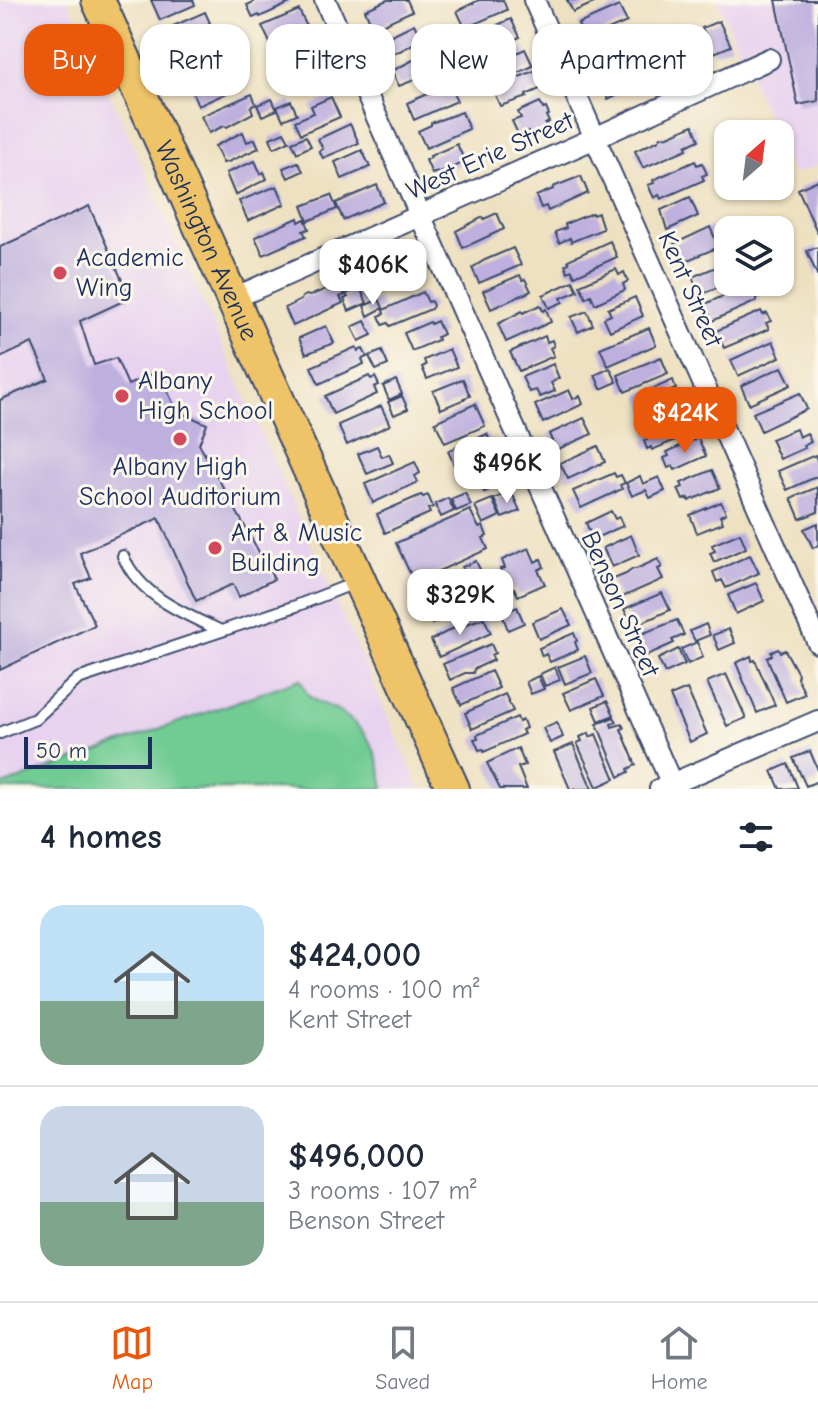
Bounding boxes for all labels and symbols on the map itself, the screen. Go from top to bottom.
street label: West Erie Street [402,105,579,206]
north arrow [714,120,794,200]
street label: Washington Avenue [148,136,264,345]
street label: Kent Street [651,227,729,353]
pin: $406K [317,239,429,307]
place label: Academic Wing [76,243,184,303]
marker: Academic Wing [51,264,69,282]
place label: Albany High School [138,366,273,426]
marker: Albany High School [113,387,131,405]
pin: $424K [629,387,741,455]
marker: Albany High School Auditorium [171,430,189,448]
pin: $496K [451,437,563,505]
place label: Albany High School Auditorium [79,452,281,512]
place label: Art & Music Building [231,518,362,578]
street label: Benson Street [575,527,666,683]
marker: Art & Music Building [206,539,224,557]
pin: $329K [404,569,516,637]
scale bar [24,733,152,769]

